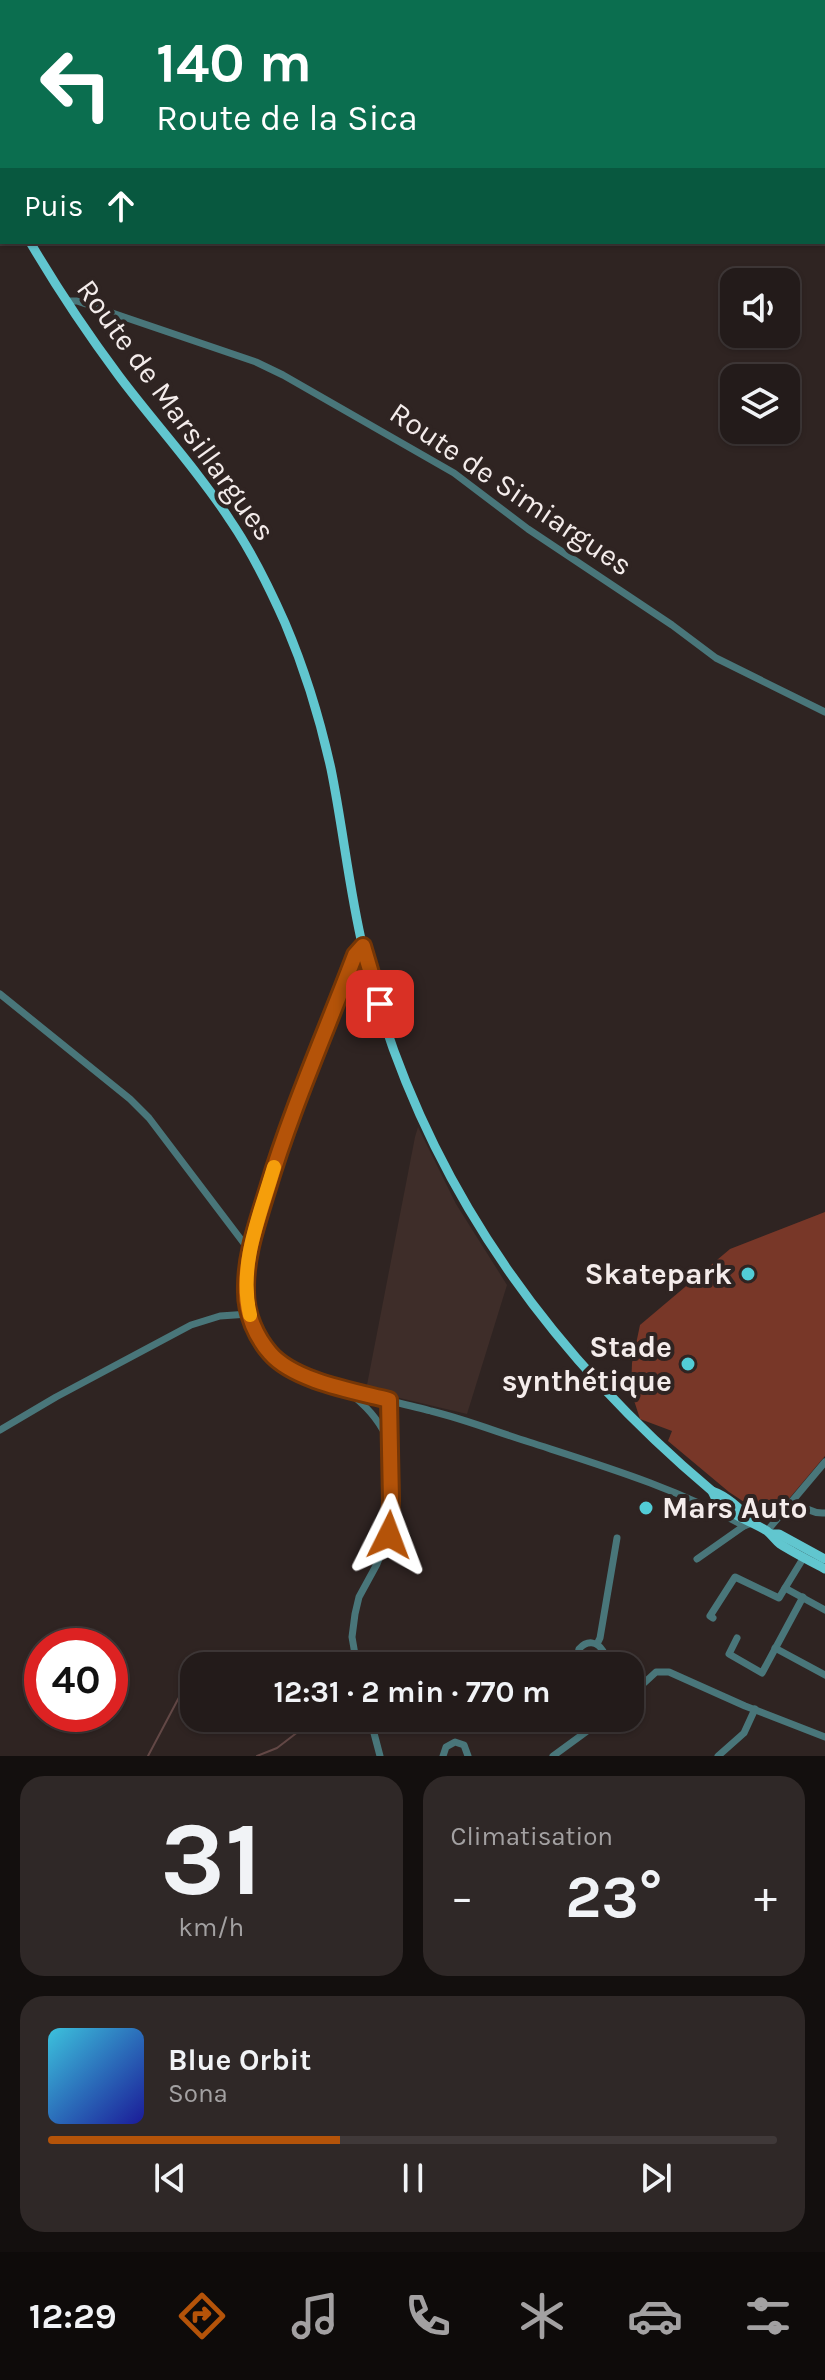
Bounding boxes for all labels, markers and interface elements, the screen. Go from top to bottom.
text: 140 m [156,30,312,95]
icon: left [24,32,128,136]
text: Route de la Sica [156,97,418,139]
icon: ahead [99,184,143,228]
text: Puis [24,188,83,224]
map controls [720,268,800,444]
button: sound [720,268,800,348]
street label: Route de Marsillargues [69,272,283,548]
button: layers [720,364,800,444]
street label: Route de Simiargues [383,395,639,583]
pin [346,970,414,1038]
icon: arrive [358,982,402,1026]
place label: Skatepark [584,1256,732,1292]
marker: Skatepark [739,1265,757,1283]
place label: Stade synthétique [502,1329,672,1399]
marker: Stade synthétique [679,1355,697,1373]
place label: Mars Auto [662,1490,807,1526]
position arrow [347,1493,431,1577]
marker: Mars Auto [637,1499,655,1517]
speed limit sign: 40 [24,1628,128,1732]
text: 12:31 · 2 min · 770 m [273,1674,551,1710]
text: 31 [160,1799,262,1920]
text: Climatisation [451,1821,613,1852]
text: 23° [565,1862,662,1932]
text: − [451,1872,474,1923]
text: + [754,1872,777,1923]
text: km/h [178,1912,244,1943]
text: Blue Orbit [168,2042,311,2078]
text: Sona [168,2078,228,2109]
icon: previous [148,2156,192,2200]
icon: pause [391,2156,435,2200]
icon: next [634,2156,678,2200]
icon: directions [174,2288,230,2344]
icon: music [287,2288,343,2344]
icon: phone [400,2288,456,2344]
icon: climate [514,2288,570,2344]
icon: car [627,2288,683,2344]
icon: filters [740,2288,796,2344]
text: 12:29 [29,2295,117,2337]

